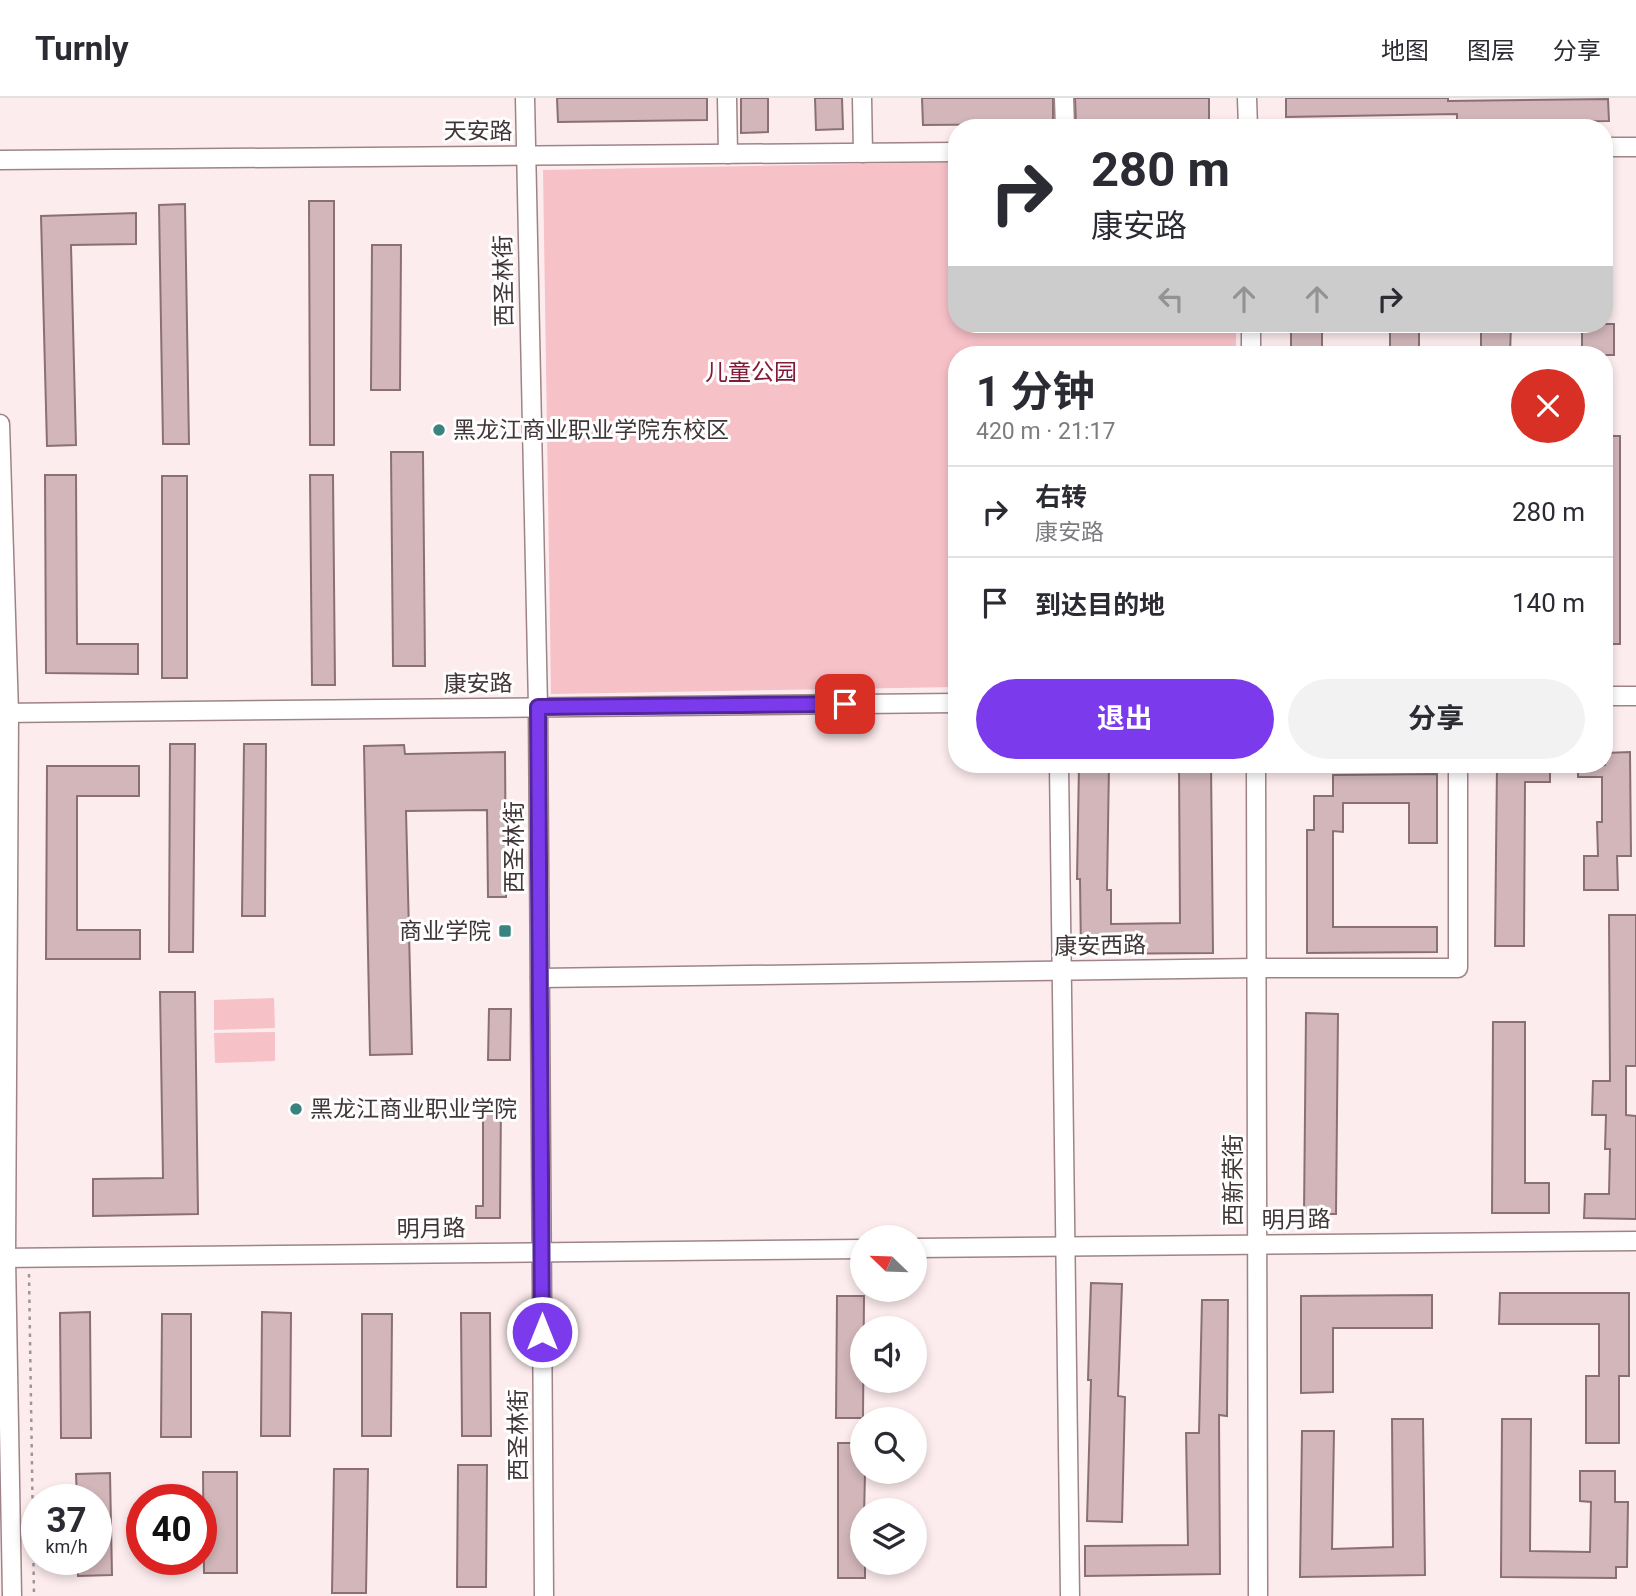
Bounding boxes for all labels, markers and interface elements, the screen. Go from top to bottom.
text: Turnly [35,29,129,68]
text: 地图 [1381,37,1429,65]
text: 图层 [1467,37,1515,65]
text: 分享 [1553,37,1601,65]
street label: 天安路 [444,118,513,145]
text: 280 m [1091,141,1230,198]
icon: right [976,147,1067,238]
text: 康安路 [1091,207,1187,245]
street label: 西圣林街 [490,235,518,327]
icon: left [1152,280,1190,318]
icon: ahead [1225,280,1263,318]
icon: ahead [1298,280,1336,318]
icon: right [1371,280,1409,318]
park label: 儿童公园 [705,359,797,386]
text: 1 分钟 [976,367,1095,416]
button: close [1511,369,1585,443]
place label: 黑龙江商业职业学院东校区 [453,417,729,444]
text: 420 m · 21:17 [976,418,1115,445]
marker: 黑龙江商业职业学院东校区 [431,422,447,438]
text: 右转 [1035,482,1087,512]
icon: right [976,493,1014,531]
text: 280 m [1512,497,1585,527]
text: 康安路 [1035,519,1104,546]
icon: arrive [976,584,1014,622]
text: 140 m [1512,588,1585,618]
text: 到达目的地 [1035,590,1165,620]
street label: 康安路 [443,670,513,698]
pin [815,674,875,734]
button: 退出 [976,679,1274,759]
button: 分享 [1288,679,1585,759]
icon: arrive [826,685,864,723]
street label: 西圣林街 [501,801,528,893]
place label: 商业学院 [399,918,491,945]
marker: 商业学院 [497,923,513,939]
street label: 康安西路 [1054,932,1146,960]
place label: 黑龙江商业职业学院 [310,1096,517,1123]
marker: 黑龙江商业职业学院 [288,1101,304,1117]
street label: 西新荣街 [1220,1134,1247,1226]
street label: 明月路 [1261,1206,1331,1234]
street label: 明月路 [396,1215,466,1243]
north arrow [850,1225,928,1302]
map controls [850,1225,927,1575]
position arrow [505,1295,579,1369]
button: sound [850,1316,927,1393]
street label: 西圣林街 [505,1389,532,1481]
button: search [850,1407,927,1484]
speed limit sign: 40 [126,1484,217,1575]
button: layers [850,1498,927,1575]
text: 37 [46,1500,87,1541]
text: km/h [45,1536,88,1557]

